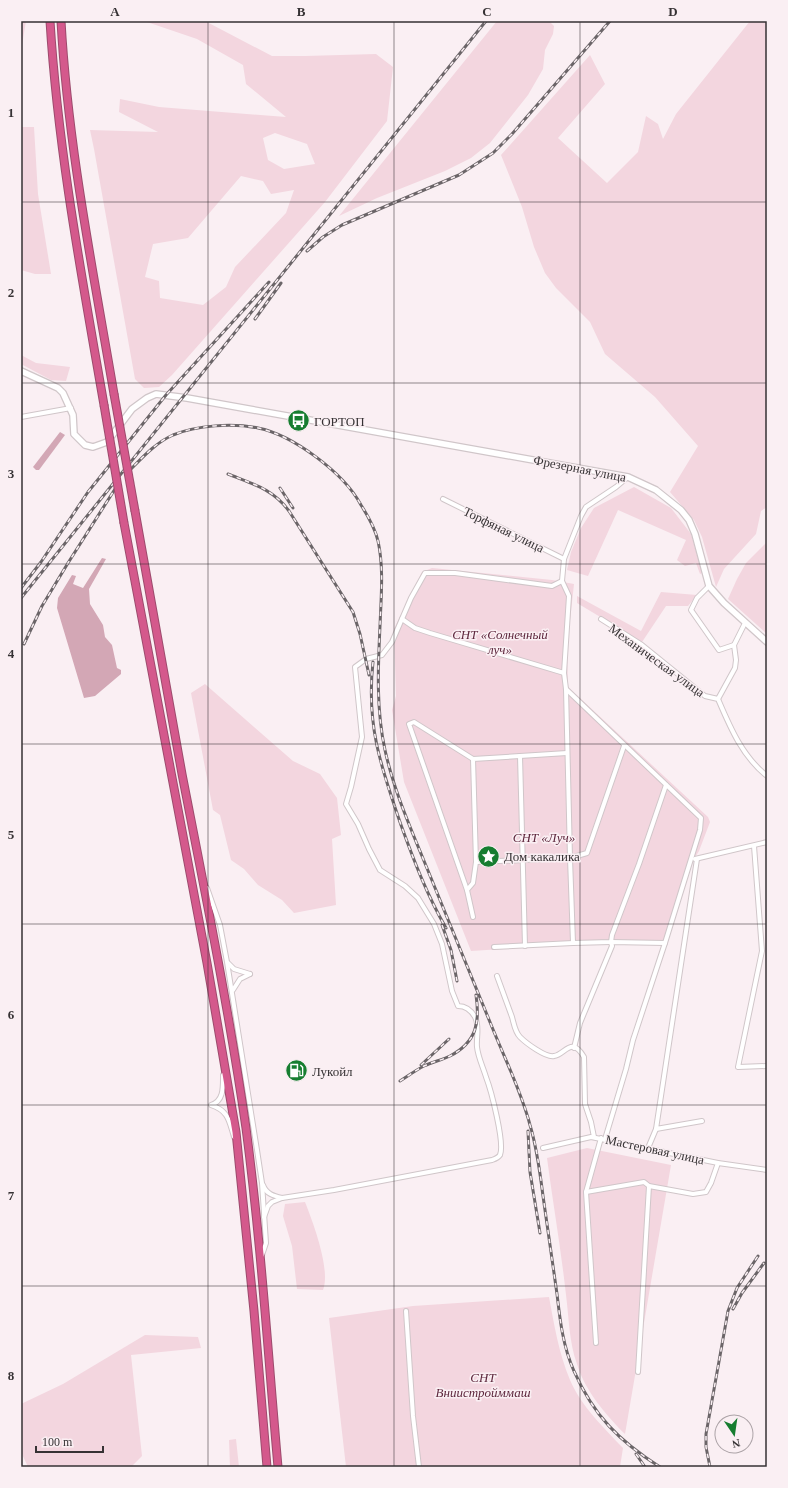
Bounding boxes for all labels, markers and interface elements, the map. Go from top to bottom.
text: A [110,4,120,19]
text: B [297,4,306,19]
text: C [482,4,492,19]
text: D [668,4,678,19]
text: 1 [8,105,14,120]
text: 2 [8,285,14,300]
bus stop icon: ГОРТОП [286,408,312,434]
place label: ГОРТОП [314,414,365,429]
street label: Фрезерная улица [532,452,628,485]
text: 3 [8,466,15,481]
street label: Торфяная улица [461,503,547,556]
street label: Механическая улица [606,621,708,700]
park label: СНТ «Солнечный луч» [452,627,548,657]
text: 4 [8,646,15,661]
text: 5 [8,827,15,842]
park label: СНТ «Луч» [513,830,575,845]
place icon: Дом какалика [476,843,502,869]
place label: Дом какалика [504,849,580,864]
text: 6 [8,1007,15,1022]
fuel station icon: Лукойл [283,1058,309,1084]
place label: Лукойл [312,1064,353,1079]
street label: Мастеровая улица [604,1132,706,1167]
text: 7 [8,1188,15,1203]
text: 8 [8,1368,15,1383]
park label: СНТ Вниистройммаш [436,1370,531,1400]
north arrow [714,1414,754,1454]
scale bar [36,1428,103,1454]
text: 100 m [42,1435,73,1449]
text: N [731,1437,741,1450]

